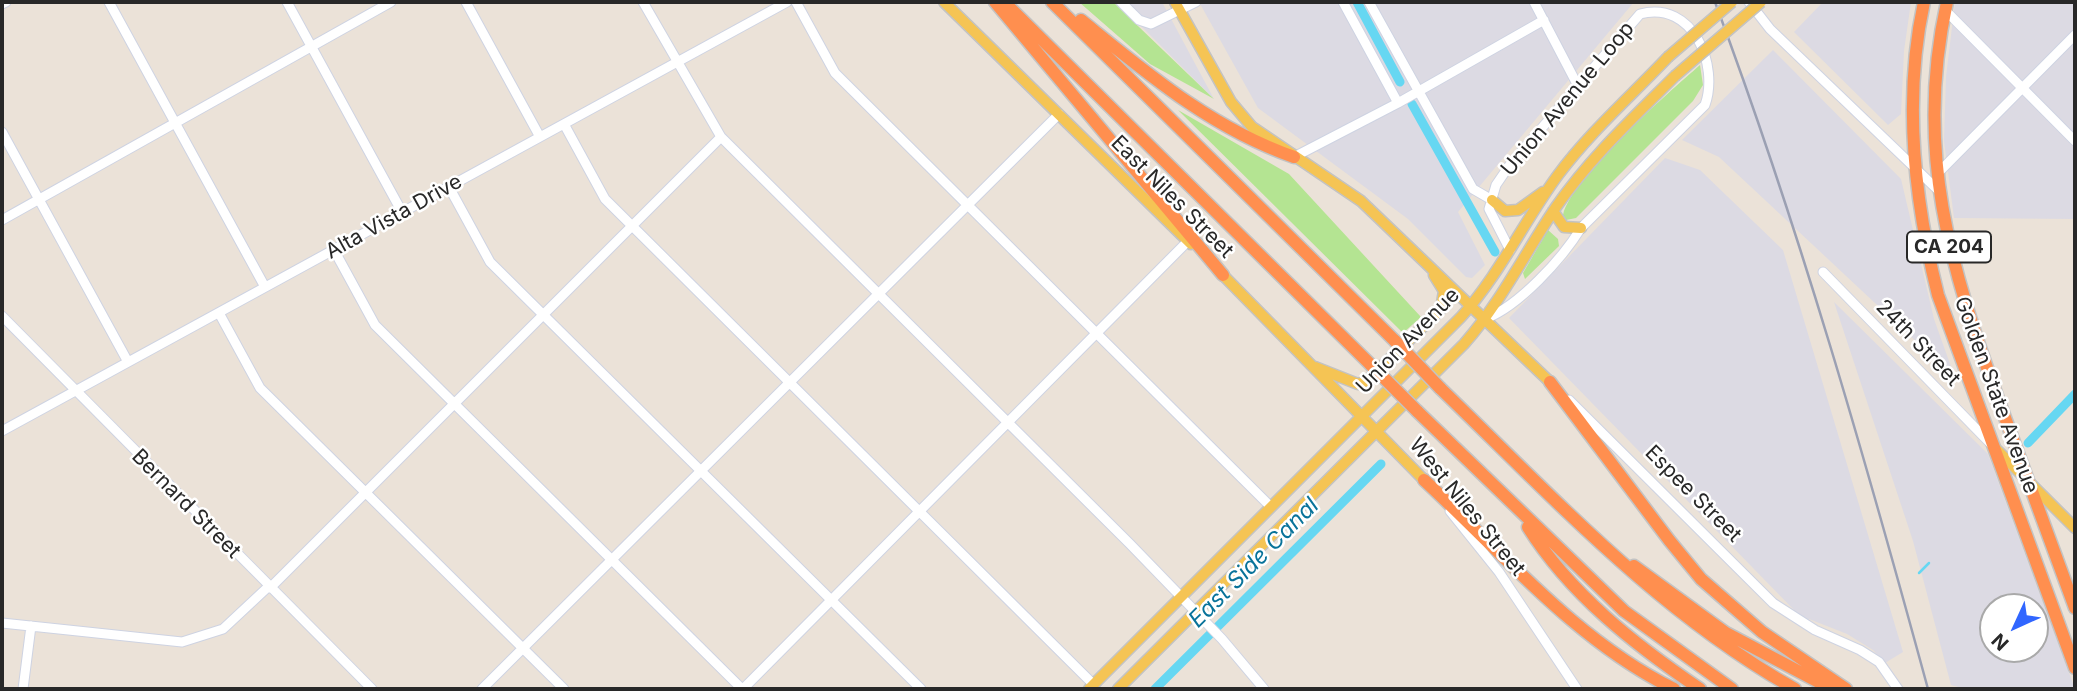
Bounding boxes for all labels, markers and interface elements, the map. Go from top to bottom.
street label: Union Avenue Loop [1496,17,1640,181]
street label: East Niles Street [1106,131,1238,263]
street label: Alta Vista Drive [321,169,467,265]
road number: CA 204 [1907,232,1991,262]
street label: Union Avenue [1351,283,1465,399]
street label: Golden State Avenue [1949,293,2043,497]
street label: 24th Street [1871,295,1965,391]
street label: West Niles Street [1404,433,1530,581]
street label: Espee Street [1639,440,1747,548]
street label: Bernard Street [126,444,246,564]
water label: East Side Canal [1183,492,1325,634]
north arrow [1979,593,2049,663]
text: N [1987,629,2013,655]

